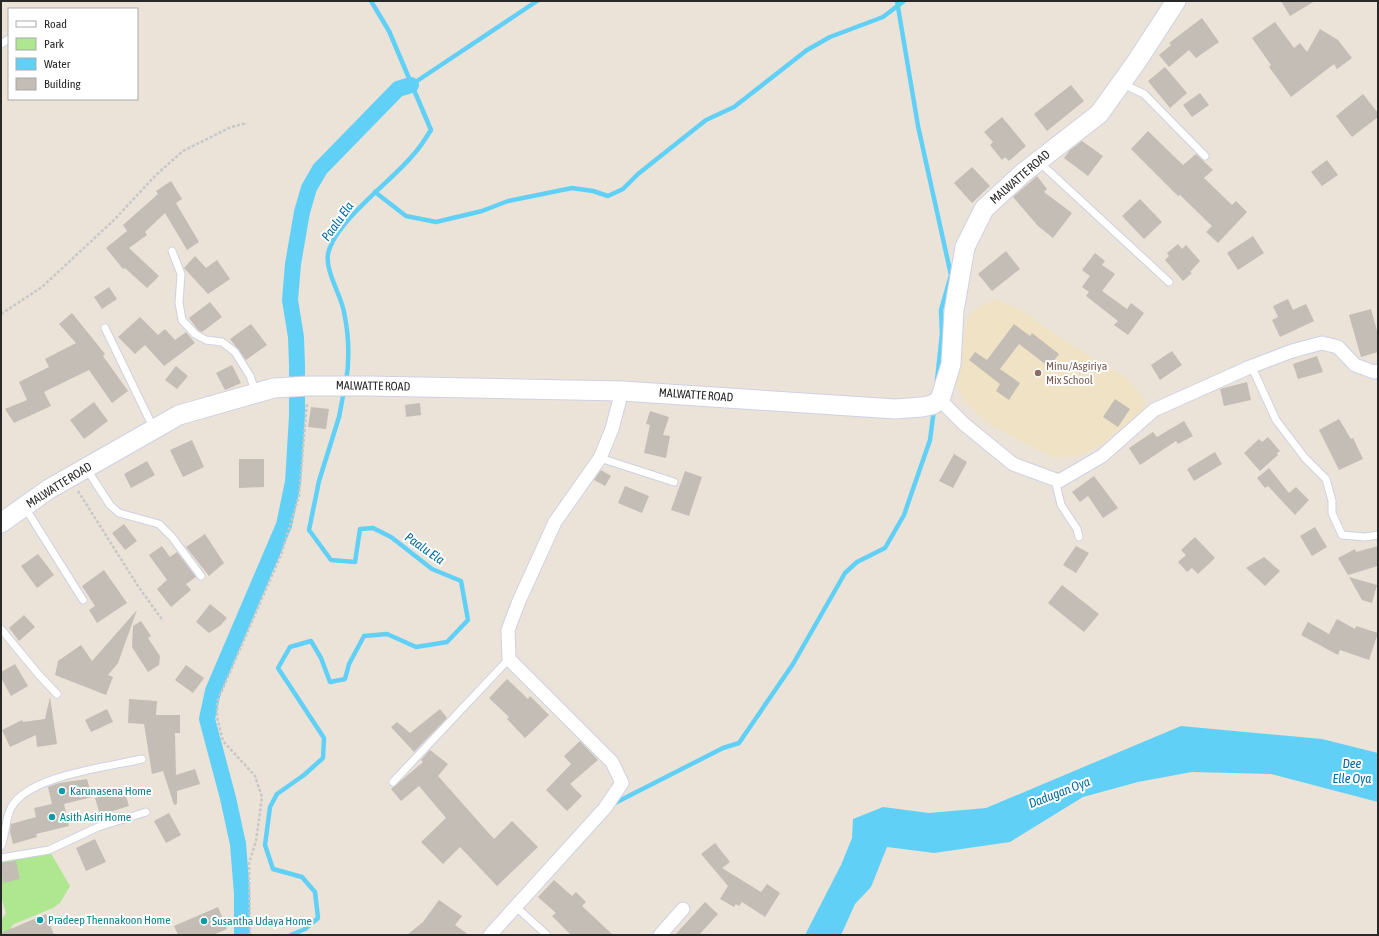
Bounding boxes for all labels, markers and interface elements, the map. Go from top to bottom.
legend [8,8,138,100]
text: Road [44,17,67,31]
text: Park [44,37,65,51]
text: Water [44,57,71,71]
text: Building [44,77,82,91]
street label: MALWATTE ROAD [987,147,1053,207]
water label: Paalu Ela [318,199,357,244]
place label: Minu/Asgiriya Mix School [1046,359,1107,387]
marker: Minu/Asgiriya Mix School [1033,368,1043,378]
street label: MALWATTE ROAD [336,378,411,394]
street label: MALWATTE ROAD [658,385,734,405]
street label: MALWATTE ROAD [24,459,95,511]
water label: Paalu Ela [402,529,447,567]
water label: Dee Elle Oya [1333,756,1371,786]
water label: Dadugan Oya [1026,774,1092,811]
place label: Karunasena Home [70,784,151,798]
marker: Karunasena Home [57,786,67,796]
place label: Asith Asiri Home [60,810,131,824]
marker: Asith Asiri Home [47,812,57,822]
place label: Pradeep Thennakoon Home [48,913,171,927]
place label: Susantha Udaya Home [212,914,312,928]
marker: Pradeep Thennakoon Home [35,915,45,925]
marker: Susantha Udaya Home [199,916,209,926]

